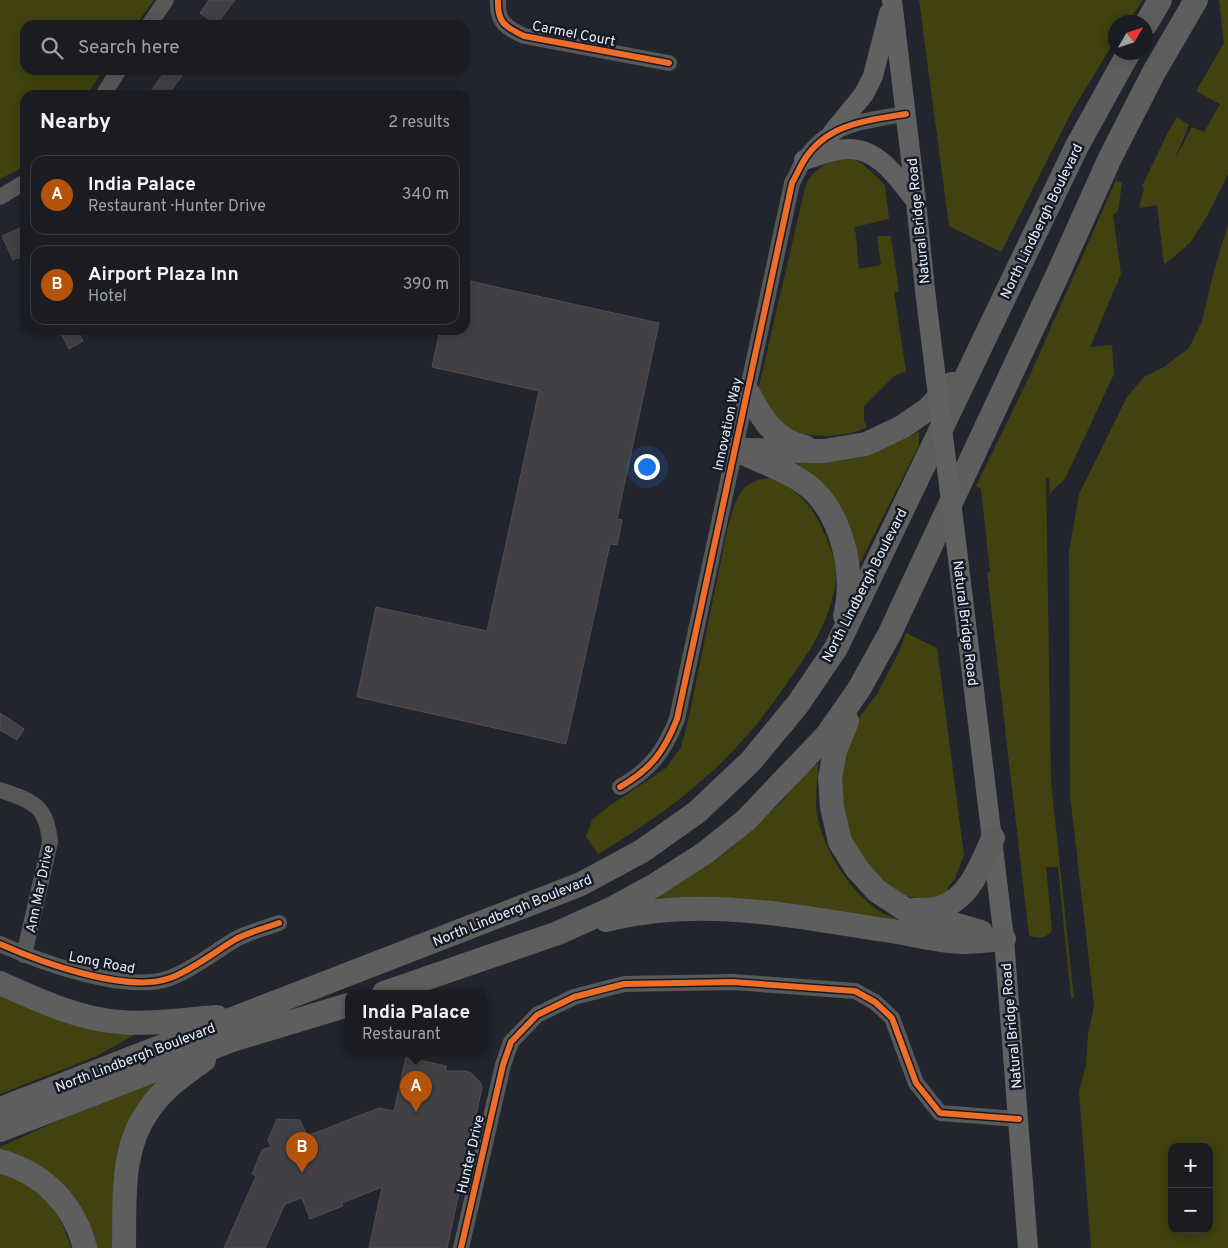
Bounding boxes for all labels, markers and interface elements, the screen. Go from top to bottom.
north arrow [1108,15,1153,60]
street label: Carmel Court [531,18,617,51]
search box [20,20,470,75]
icon: search [38,34,66,62]
text: Search here [78,36,180,60]
text: Nearby [40,109,111,136]
text: 2 results [388,113,450,133]
street label: North Lindbergh Boulevard [997,141,1087,302]
street label: Natural Bridge Road [904,157,935,284]
text: India Palace [88,173,196,197]
text: A [51,185,63,205]
text: 340 m [402,185,449,205]
text: Restaurant · Hunter Drive [88,197,266,217]
text: Airport Plaza Inn [88,263,239,287]
text: B [51,275,63,295]
text: 390 m [403,275,449,295]
text: Hotel [88,287,127,307]
street label: Innovation Way [710,376,747,473]
your location [634,454,660,480]
street label: North Lindbergh Boulevard [819,506,912,665]
street label: Natural Bridge Road [948,560,981,687]
street label: Ann Mar Drive [23,844,58,935]
street label: North Lindbergh Boulevard [431,872,595,951]
street label: Long Road [67,949,136,978]
street label: Natural Bridge Road [999,962,1026,1089]
popup [345,990,487,1055]
text: India Palace [362,1001,470,1025]
street label: North Lindbergh Boulevard [53,1020,218,1097]
text: Restaurant [362,1025,441,1045]
pin: A [400,1071,432,1112]
street label: Hunter Drive [454,1113,489,1195]
pin: B [286,1132,318,1173]
map controls [1168,1143,1213,1233]
button: + [1168,1143,1213,1188]
button: − [1168,1188,1213,1233]

